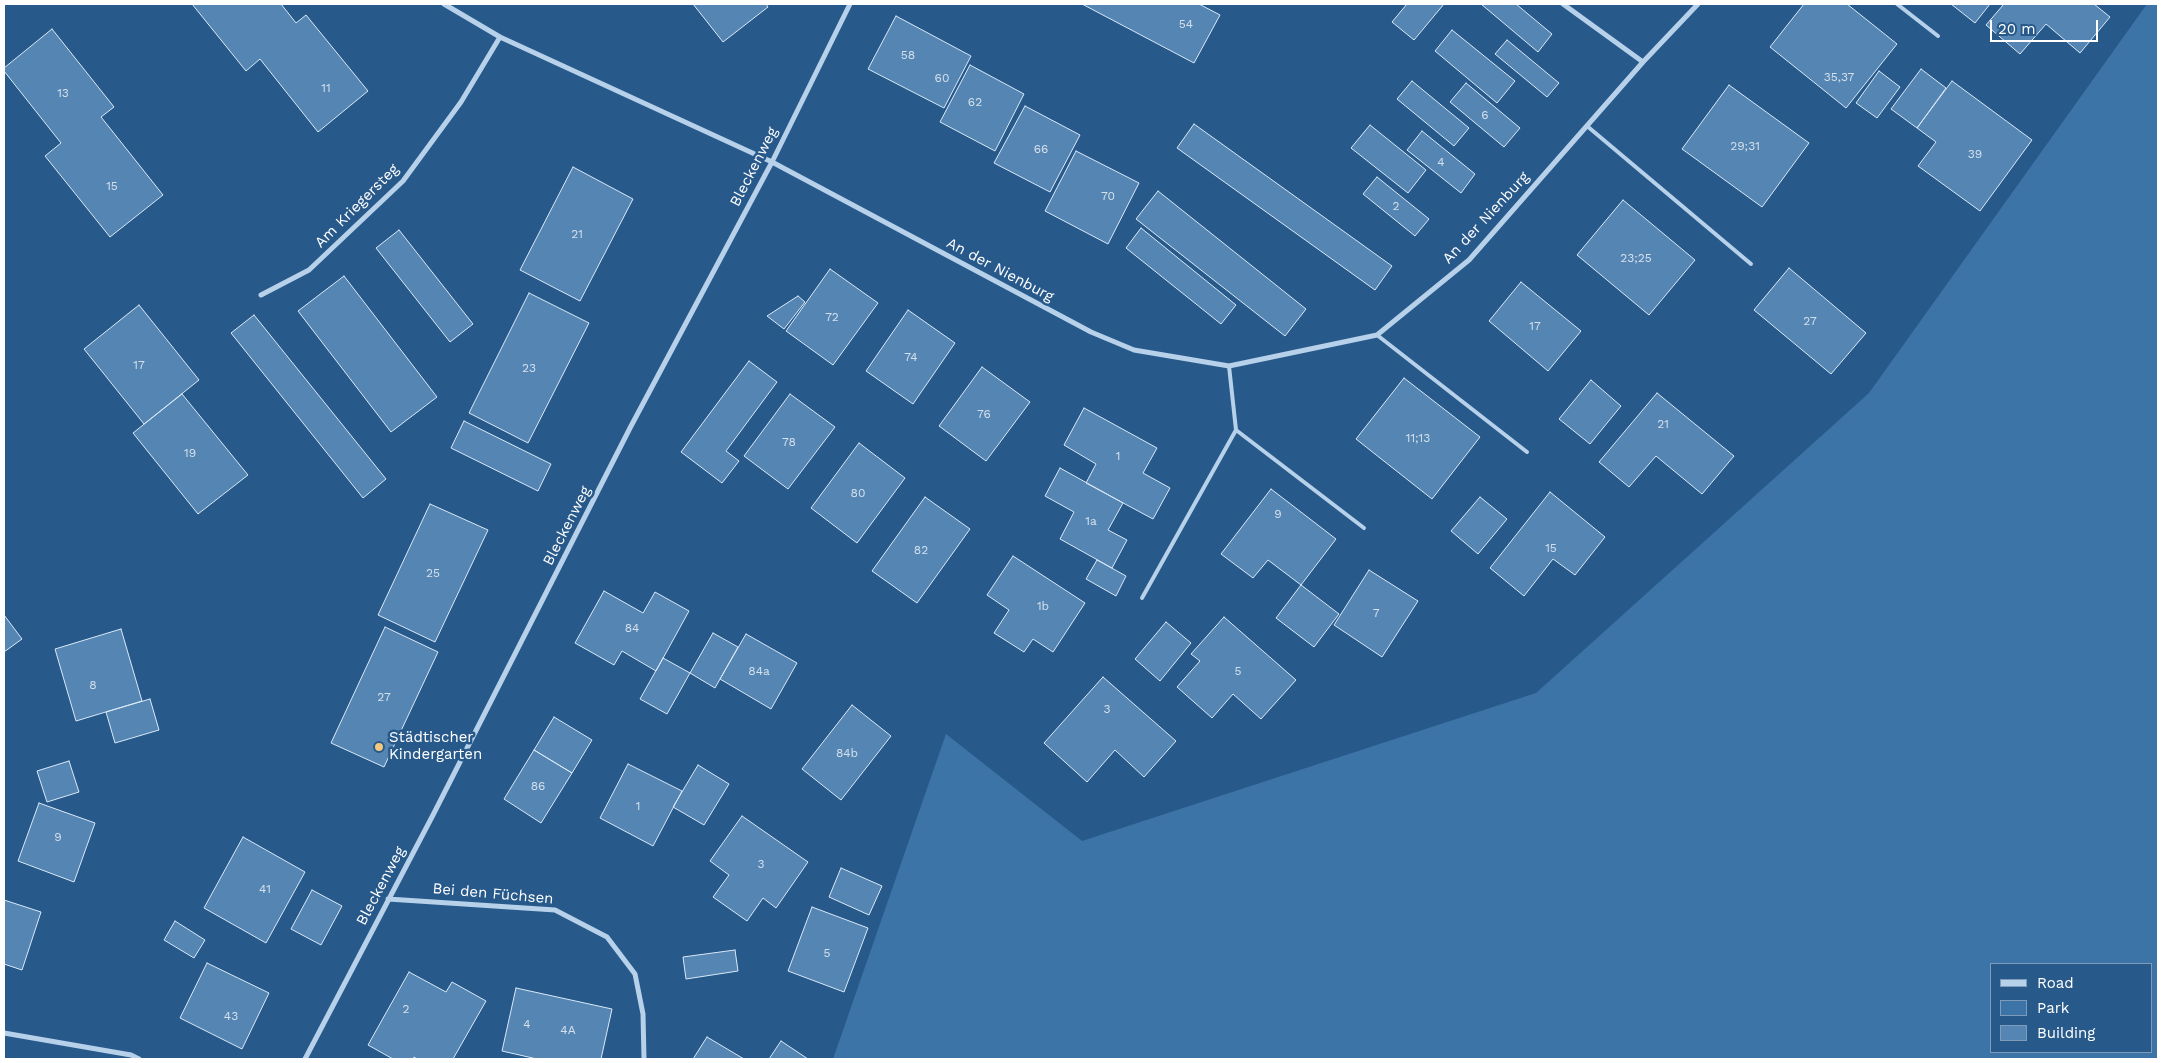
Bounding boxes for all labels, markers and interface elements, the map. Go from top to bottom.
scale bar [1992,10,2100,42]
house number: 54 [1179,17,1193,31]
text: 20 m [1998,20,2036,38]
house number: 58 [901,48,915,62]
house number: 35,37 [1824,70,1854,84]
house number: 60 [935,71,949,85]
house number: 11 [321,81,331,95]
house number: 13 [57,86,69,100]
house number: 62 [968,95,982,109]
house number: 6 [1481,108,1489,122]
street label: Bleckenweg [726,124,782,210]
house number: 29;31 [1730,139,1760,153]
house number: 66 [1034,142,1048,156]
house number: 39 [1968,147,1982,161]
house number: 4 [1437,155,1445,169]
street label: Am Kriegersteg [311,160,403,252]
street label: An der Nienburg [1439,168,1533,268]
house number: 15 [106,179,118,193]
house number: 70 [1101,189,1115,203]
house number: 2 [1393,199,1399,213]
house number: 21 [571,227,583,241]
street label: An der Nienburg [943,234,1057,306]
house number: 23;25 [1620,251,1652,265]
house number: 72 [825,310,839,324]
house number: 27 [1803,314,1817,328]
house number: 17 [1529,319,1541,333]
house number: 74 [904,350,918,364]
house number: 17 [133,358,145,372]
house number: 23 [522,361,536,375]
house number: 76 [977,407,991,421]
house number: 21 [1657,417,1669,431]
house number: 11;13 [1406,431,1430,445]
house number: 78 [782,435,796,449]
house number: 19 [184,446,196,460]
house number: 1 [1116,449,1120,463]
street label: Bleckenweg [539,483,595,569]
house number: 80 [851,486,865,500]
house number: 9 [1274,507,1282,521]
house number: 1a [1085,514,1097,528]
house number: 15 [1545,541,1557,555]
house number: 82 [914,543,928,557]
house number: 25 [426,566,440,580]
house number: 1b [1037,599,1049,613]
house number: 7 [1373,606,1379,620]
house number: 84 [625,621,639,635]
house number: 84a [748,664,770,678]
house number: 5 [1235,664,1241,678]
house number: 8 [89,678,97,692]
house number: 27 [377,690,391,704]
house number: 3 [1104,702,1110,716]
place label: Städtischer Kindergarten [389,729,482,764]
marker: Städtischer Kindergarten [373,741,385,753]
house number: 84b [836,746,858,760]
house number: 86 [531,779,545,793]
house number: 1 [636,799,640,813]
house number: 9 [54,830,62,844]
street label: Bleckenweg [353,844,409,928]
house number: 3 [758,857,764,871]
street label: Bei den Füchsen [432,880,554,908]
house number: 41 [259,882,271,896]
house number: 5 [824,946,830,960]
legend [1990,963,2152,1053]
text: Road [2037,974,2074,992]
text: Park [2037,999,2069,1017]
house number: 2 [403,1002,409,1016]
house number: 43 [224,1009,238,1023]
house number: 4 [523,1017,531,1031]
house number: 4A [560,1023,576,1037]
text: Building [2037,1024,2095,1042]

